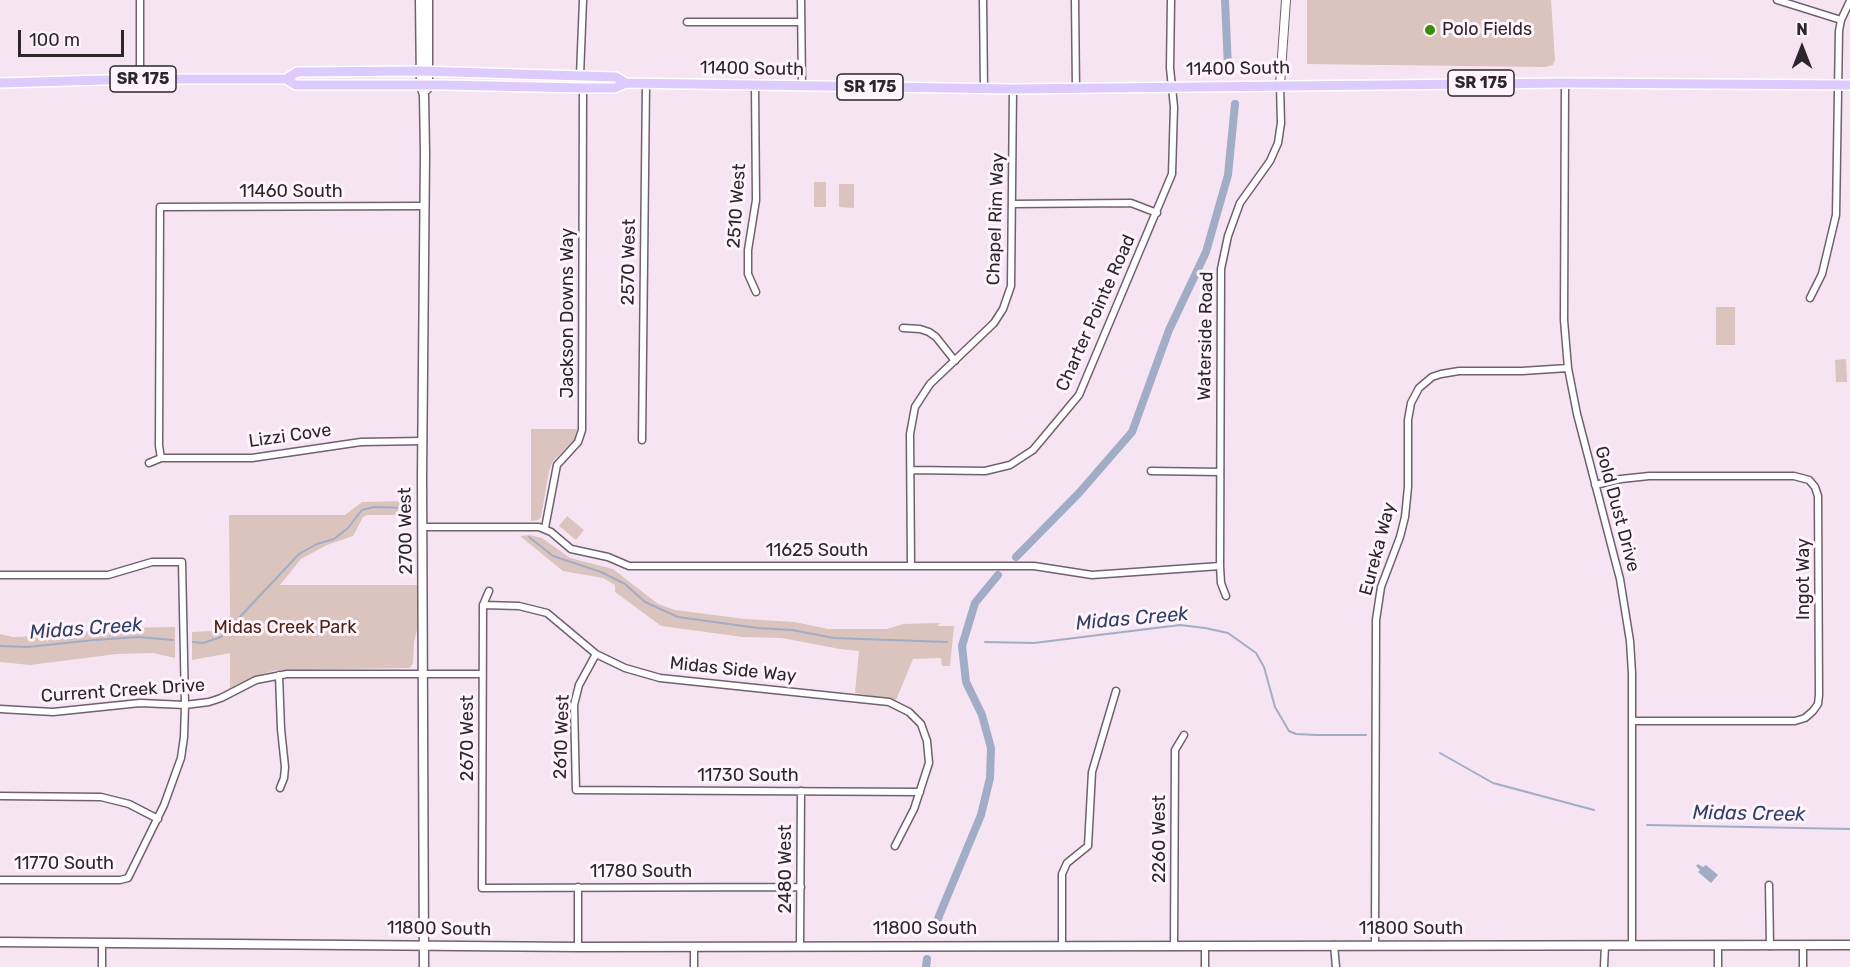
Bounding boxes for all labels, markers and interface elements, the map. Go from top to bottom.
scale bar [21,18,128,56]
north arrow [1772,18,1832,78]
place label: Polo Fields [1442,19,1532,41]
text: N [1796,20,1808,39]
marker: Polo Fields [1423,23,1437,37]
text: 100 m [29,29,80,51]
street label: 11400 South [700,57,804,81]
street label: 11400 South [1186,57,1290,81]
road number: SR 175 [110,66,176,92]
road number: SR 175 [1448,70,1514,96]
road number: SR 175 [837,74,903,100]
street label: Chapel Rim Way [983,152,1009,286]
street label: 2510 West [723,163,751,249]
street label: 11460 South [239,181,343,203]
street label: 2570 West [617,218,641,306]
street label: Jackson Downs Way [557,228,579,398]
street label: Charter Pointe Road [1052,231,1140,395]
street label: Waterside Road [1194,271,1218,401]
street label: Lizzi Cove [247,420,333,452]
street label: Gold Dust Drive [1590,444,1644,574]
street label: 2700 West [394,487,418,575]
street label: Eureka Way [1355,500,1401,598]
street label: Ingot Way [1793,538,1815,620]
street label: 11625 South [766,540,868,562]
water label: Midas Creek [1075,602,1189,636]
water label: Midas Creek [29,613,143,645]
park label: Midas Creek Park [214,617,356,639]
street label: Midas Side Way [669,653,797,687]
street label: Current Creek Drive [40,674,206,708]
street label: 2610 West [550,694,574,780]
street label: 2670 West [457,695,479,781]
street label: 11730 South [697,765,799,787]
street label: 2260 West [1149,795,1171,883]
water label: Midas Creek [1692,801,1806,827]
street label: 2480 West [775,824,797,914]
street label: 11770 South [14,853,114,875]
street label: 11780 South [590,861,692,883]
street label: 11800 South [387,917,491,941]
street label: 11800 South [873,918,977,940]
street label: 11800 South [1359,918,1463,940]

